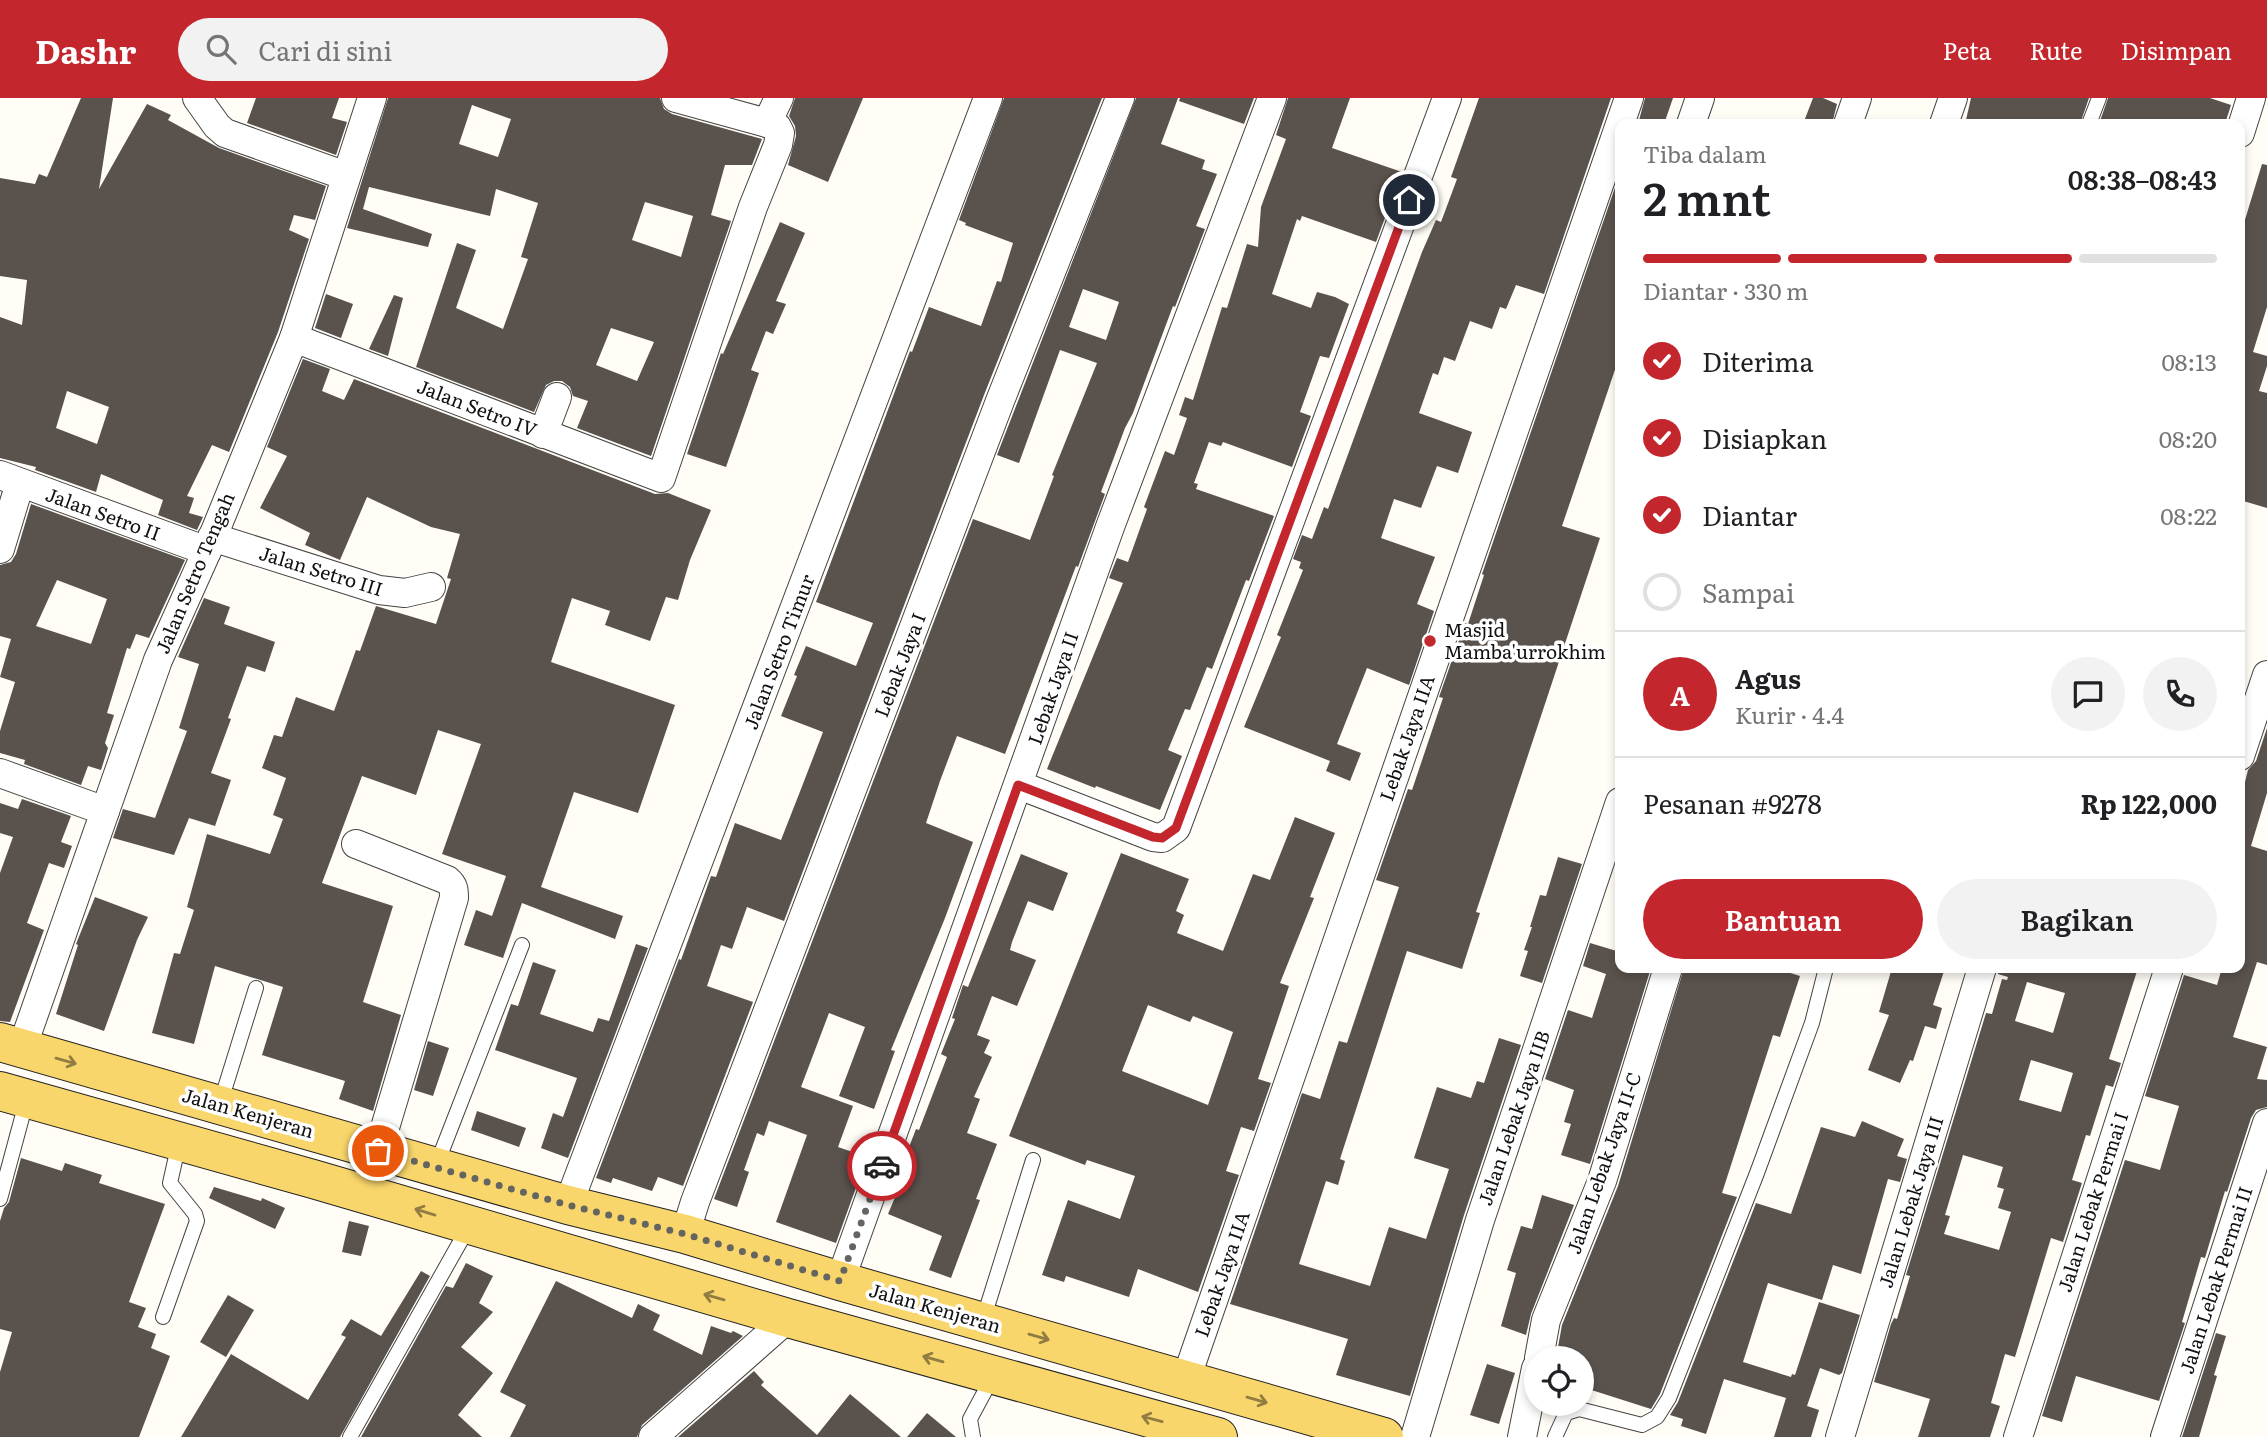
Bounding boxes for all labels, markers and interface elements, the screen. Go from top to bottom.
search box [178,18,668,81]
text: Dashr [35,25,136,74]
icon: search [202,30,240,68]
text: Cari di sini [258,30,392,69]
text: Peta [1943,32,1992,67]
text: Rute [2030,32,2082,67]
text: Disimpan [2120,32,2232,67]
text: Tiba dalam [1643,136,1767,170]
text: 08:38–08:43 [2068,159,2217,198]
text: 2 mnt [1643,162,1771,230]
pin [1379,170,1439,230]
icon: home [1390,181,1428,219]
text: Diantar · 330 m [1643,273,1808,307]
text: Diterima [1702,341,1814,380]
icon: check [1643,342,1681,380]
text: 08:13 [2162,344,2217,378]
street label: Jalan Setro IV [413,371,541,443]
text: Disiapkan [1702,418,1827,457]
icon: check [1643,419,1681,457]
text: 08:20 [2159,421,2217,455]
street label: Jalan Setro II [42,479,165,547]
street label: Jalan Setro Tengah [147,488,241,658]
text: Diantar [1702,495,1797,534]
icon: check [1643,496,1681,534]
text: 08:22 [2160,498,2217,532]
street label: Jalan Setro III [256,538,387,602]
street label: Jalan Setro Timur [736,570,821,733]
text: Sampai [1702,572,1795,611]
street label: Lebak Jaya I [866,608,932,721]
place label: Masjid Mamba'urrokhim [1444,615,1606,665]
street label: Lebak Jaya II [1020,627,1084,748]
marker: Masjid Mamba'urrokhim [1422,633,1438,649]
button: chat [2051,657,2125,731]
button: phone [2143,657,2217,731]
text: Agus [1735,658,1801,697]
street label: Lebak Jaya IIA [1371,671,1441,805]
text: A [1670,675,1690,714]
text: Kurir · 4.4 [1735,697,1844,731]
text: Pesanan #9278 [1643,783,1822,822]
text: Rp 122,000 [2081,783,2217,822]
button: Bantuan [1643,879,1923,959]
button: Bagikan [1937,879,2217,959]
street label: Jalan Lebak Jaya IIB [1470,1027,1556,1209]
one-way arrow [54,1055,76,1068]
street label: Jalan Lebak Jaya II-C [1559,1068,1647,1257]
street label: Jalan Kenjeran [179,1080,317,1144]
street label: Jalan Lebak Permai I [2050,1108,2134,1295]
street label: Jalan Lebak Jaya III [1871,1112,1950,1291]
pin [348,1121,408,1181]
courier [847,1131,917,1201]
icon: bag [359,1132,397,1170]
icon: car [863,1147,901,1185]
street label: Jalan Lebak Permai II [2171,1182,2259,1377]
one-way arrow [414,1205,436,1218]
street label: Lebak Jaya IIA [1186,1207,1256,1341]
street label: Jalan Kenjeran [866,1275,1004,1339]
one-way arrow [703,1290,726,1303]
one-way arrow [1027,1332,1049,1345]
map controls [1524,1346,1594,1416]
button: locate [1524,1346,1594,1416]
one-way arrow [922,1351,944,1364]
one-way arrow [1246,1394,1268,1407]
one-way arrow [1142,1412,1164,1425]

